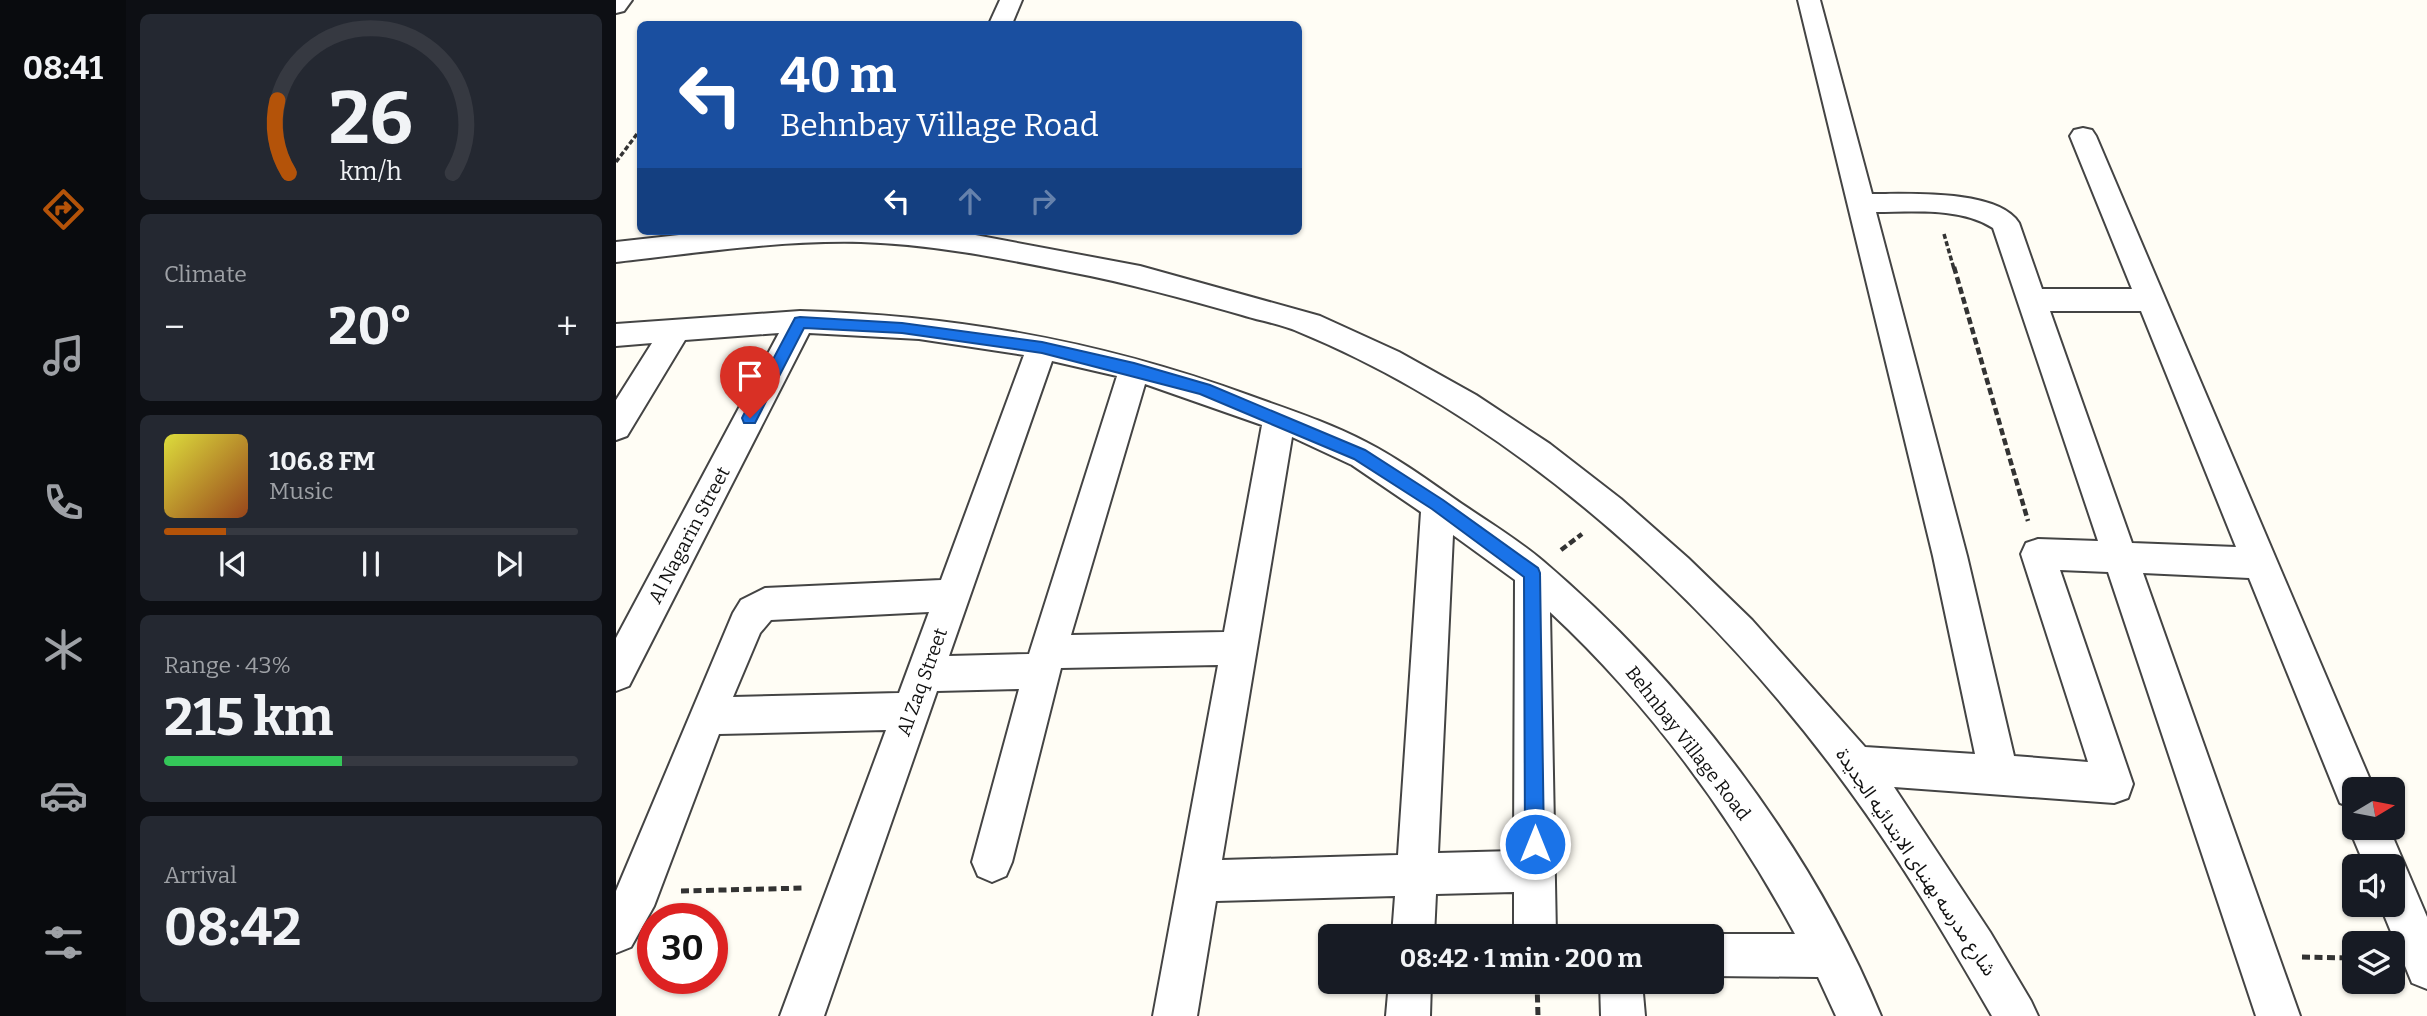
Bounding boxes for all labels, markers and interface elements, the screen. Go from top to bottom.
text: 40 m [780,46,897,105]
text: 08:41 [23,49,103,87]
icon: left [665,49,756,140]
text: 26 [329,76,413,163]
text: Behnbay Village Road [780,106,1099,144]
text: km/h [340,157,402,187]
icon: left [878,182,916,220]
icon: ahead [951,182,989,220]
icon: right [1024,182,1062,220]
icon: directions [39,185,88,234]
text: Climate [164,260,247,288]
text: 20° [328,295,413,358]
text: − [164,304,185,350]
text: + [556,304,578,350]
icon: music [39,331,88,380]
pin [720,346,780,418]
icon: arrive [731,357,769,395]
text: 106.8 FM [269,446,375,477]
street label: Al Nagarin Street [643,463,735,607]
text: Music [269,477,333,505]
icon: phone [39,478,88,527]
icon: previous [214,545,252,583]
icon: pause [352,545,390,583]
icon: next [490,545,528,583]
icon: climate [39,625,88,674]
street label: Al Zaq Street [892,625,952,739]
text: Range · 43% [164,651,291,679]
street label: Behnbay Village Road [1621,661,1755,825]
text: 215 km [164,686,333,749]
street label: شارع مدرسه بهنباى الابتدائيه الجديدة [1829,744,2001,981]
icon: car [39,771,88,820]
north arrow [2342,777,2404,840]
map controls [2342,777,2405,994]
position arrow [1498,807,1572,881]
button: sound [2342,854,2405,917]
text: Arrival [164,861,237,889]
text: 08:42 [164,896,301,959]
speed limit sign: 30 [637,903,728,994]
icon: filters [39,918,88,967]
button: layers [2342,931,2405,994]
text: 08:42 · 1 min · 200 m [1400,943,1642,974]

